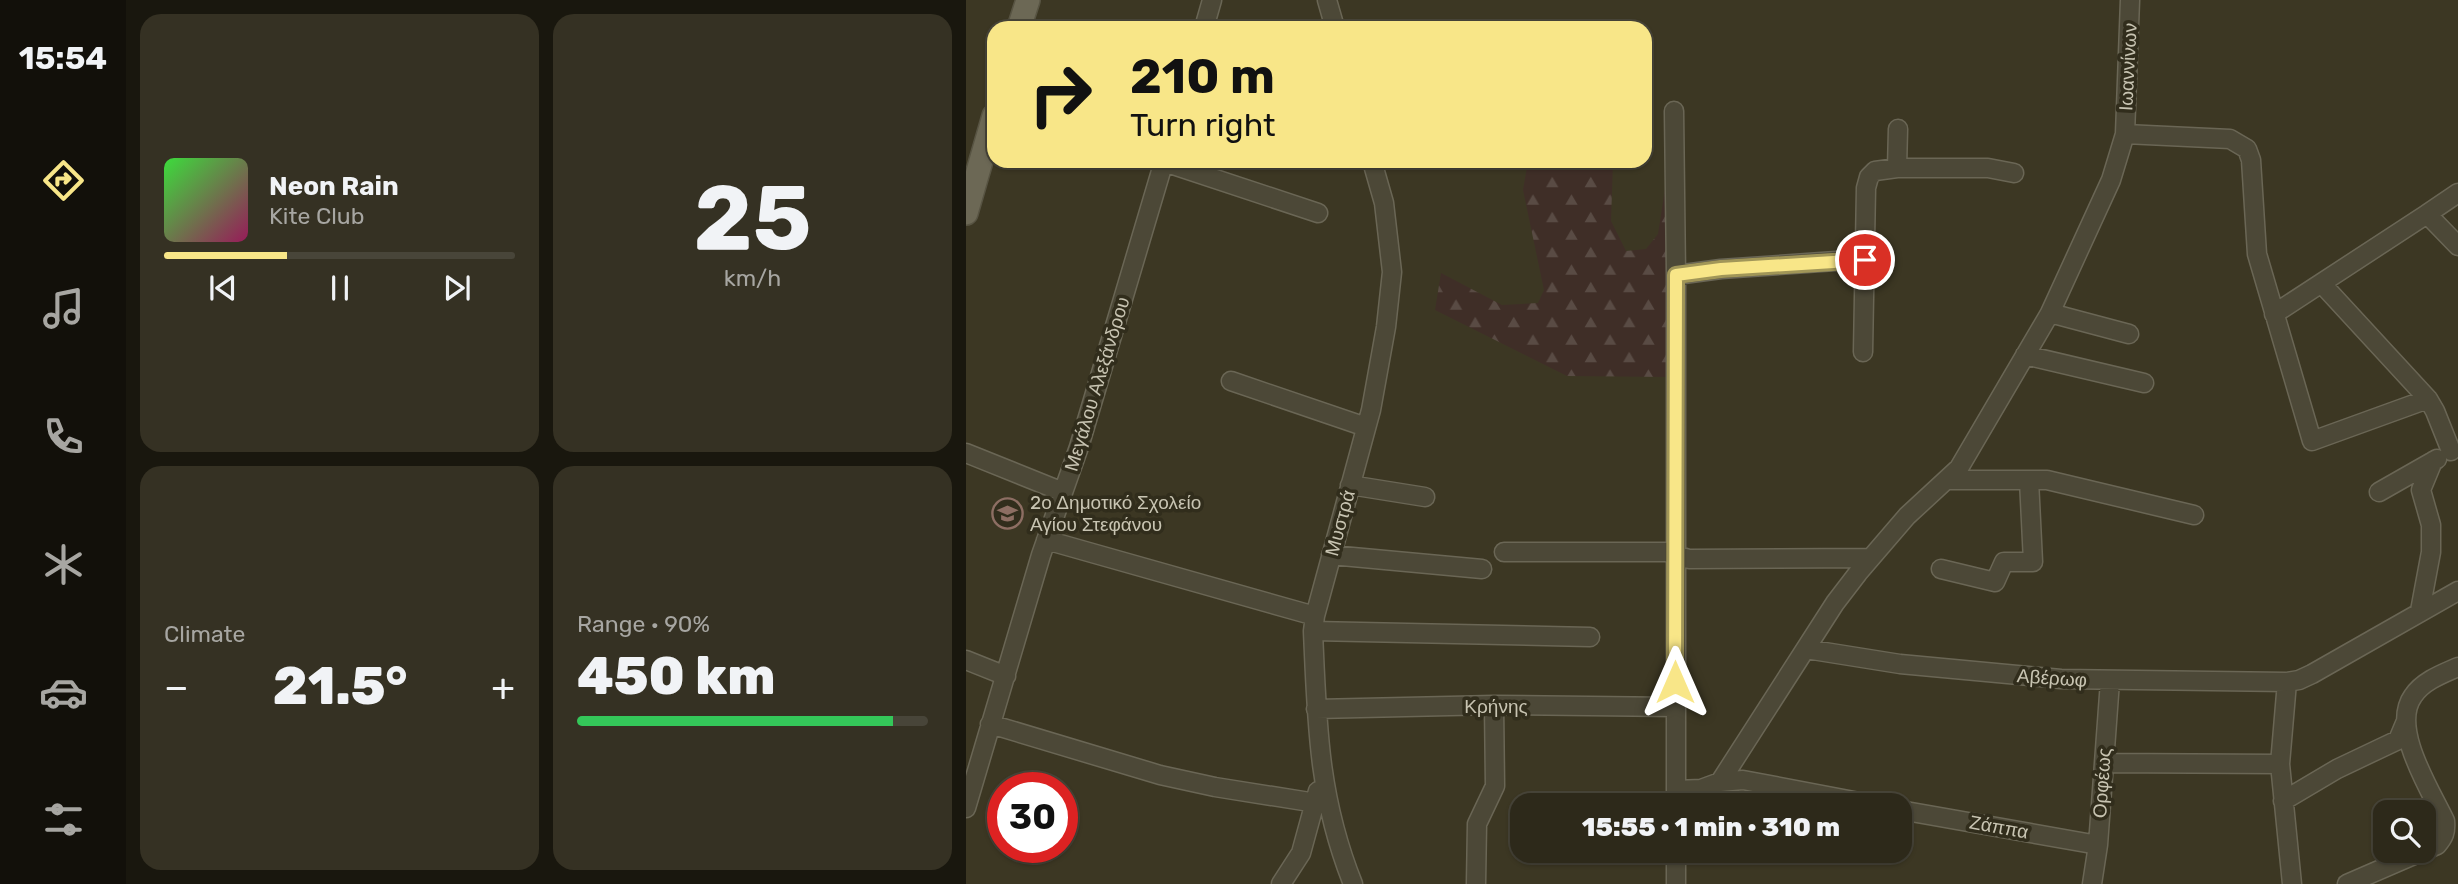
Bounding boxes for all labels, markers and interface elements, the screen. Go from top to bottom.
street label: Ιωαννίνων [2114,22,2142,112]
text: 15:54 [19,39,107,77]
text: 210 m [1130,47,1275,105]
icon: right [1015,49,1106,140]
text: Turn right [1130,106,1275,144]
icon: directions [39,156,88,205]
text: 25 [694,164,811,272]
text: Neon Rain [269,171,399,202]
text: Kite Club [269,202,364,230]
pin [1835,230,1895,290]
icon: arrive [1846,241,1884,279]
text: km/h [724,264,781,292]
icon: previous [204,269,242,307]
icon: pause [321,269,359,307]
icon: next [438,269,476,307]
icon: music [39,284,88,333]
street label: Μεγάλου Αλεξάνδρου [1060,294,1134,474]
icon: phone [39,412,88,461]
street label: Μυστρά [1320,488,1360,558]
place label: 2ο Δημοτικό Σχολείο Αγίου Στεφάνου [1030,491,1201,536]
school or university icon: 2ο Δημοτικό Σχολείο Αγίου Στεφάνου [990,496,1024,530]
icon: climate [39,540,88,589]
text: Range · 90% [577,610,710,638]
text: Climate [164,620,245,648]
text: 450 km [577,645,775,707]
position arrow [1638,645,1712,719]
text: 21.5° [273,655,407,717]
text: − [164,664,189,710]
text: + [491,664,515,710]
street label: Αβέρωφ [2016,664,2088,692]
icon: car [39,668,88,717]
street label: Κρήνης [1464,695,1528,718]
street label: Ορφέως [2088,747,2116,819]
speed limit sign: 30 [987,772,1078,863]
icon: filters [39,795,88,844]
map controls [2373,800,2436,863]
button: search [2373,800,2436,863]
street label: Ζάππα [1968,811,2030,843]
text: 15:55 · 1 min · 310 m [1582,812,1840,843]

